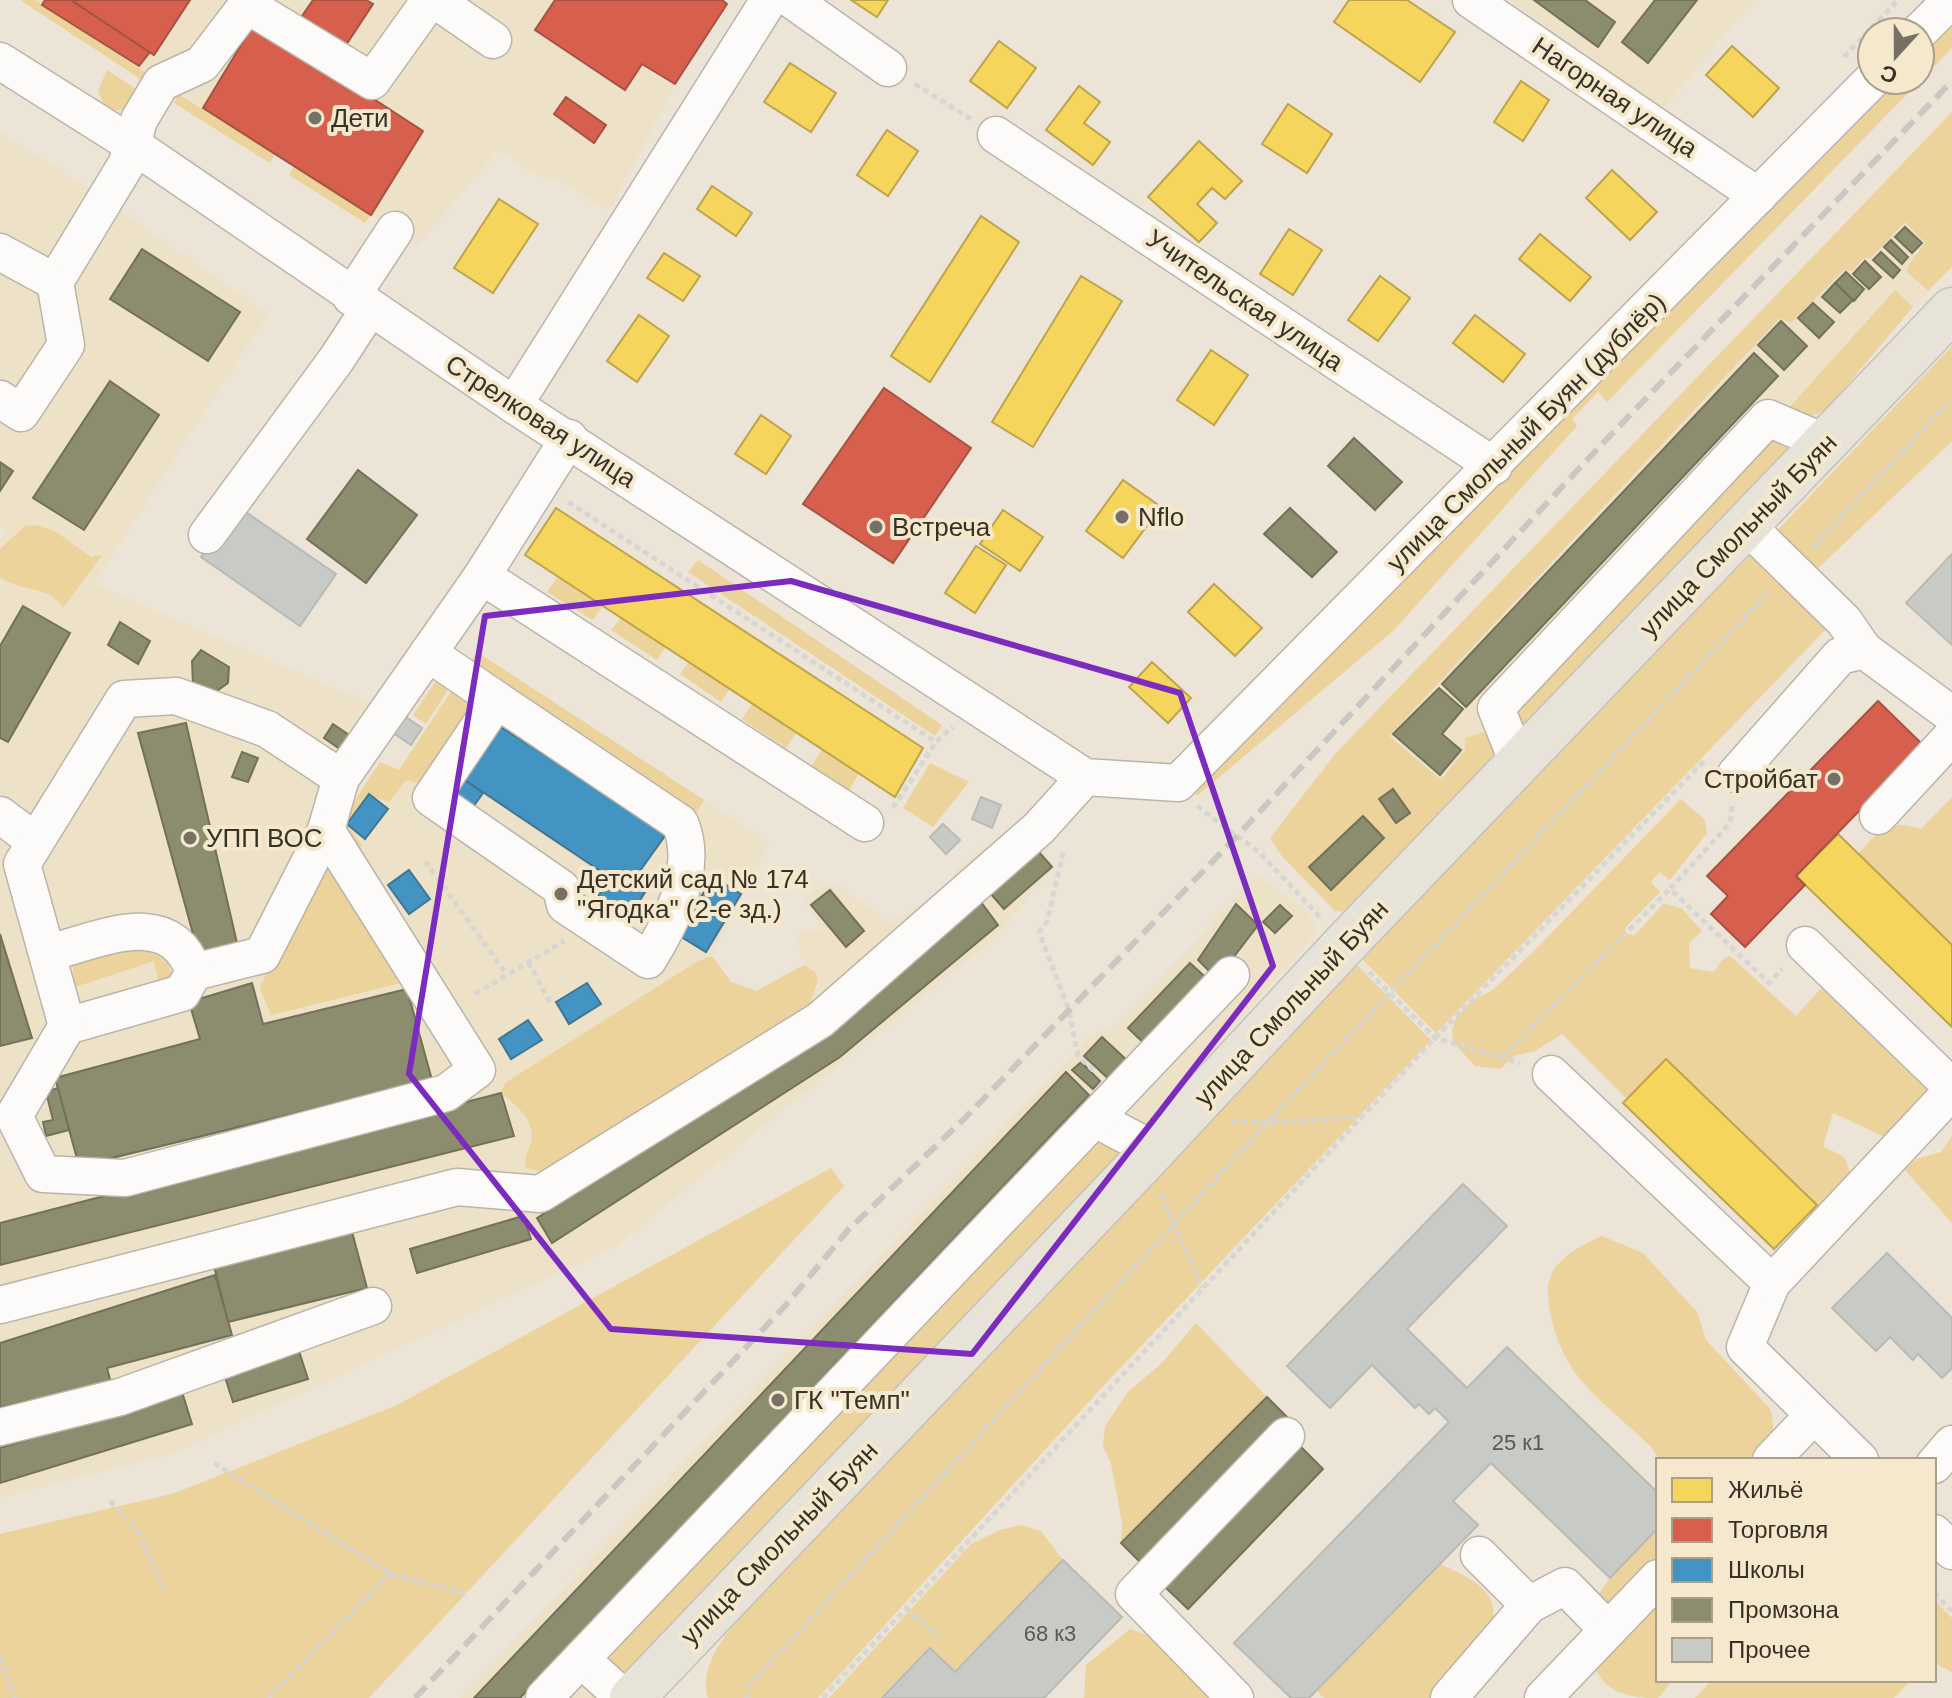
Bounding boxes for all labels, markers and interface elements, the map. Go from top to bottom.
north arrow [1856,16,1936,96]
street label: Нагорная улица [1527,31,1704,164]
text: С [1877,60,1901,89]
place label: Дети [331,103,389,133]
marker: Дети [306,109,324,127]
street label: Учительская улица [1141,223,1349,377]
street label: улица Смольный Буян (дублёр) [1381,287,1671,577]
street label: Стрелковая улица [440,348,642,494]
street label: улица Смольный Буян [1633,427,1843,643]
place label: Nflo [1138,502,1184,532]
marker: Nflo [1113,508,1131,526]
place label: Встреча [892,512,991,542]
marker: Встреча [867,518,885,536]
place label: Стройбат [1704,764,1818,794]
marker: Стройбат [1825,770,1843,788]
place label: УПП ВОС [206,823,323,853]
marker: УПП ВОС [181,829,199,847]
place label: Детский сад № 174 "Ягодка" (2-е зд.) [577,864,809,924]
marker: Детский сад № 174 "Ягодка" (2-е зд.) [552,885,570,903]
street label: улица Смольный Буян [1188,894,1394,1112]
place label: ГК "Темп" [794,1385,910,1415]
marker: ГК "Темп" [769,1391,787,1409]
house number: 25 к1 [1492,1430,1544,1455]
street label: улица Смольный Буян [674,1435,884,1651]
legend [1656,1458,1936,1682]
text: Жильё [1728,1476,1803,1503]
text: Торговля [1728,1516,1828,1543]
text: Школы [1728,1556,1805,1583]
text: Промзона [1728,1596,1840,1623]
house number: 68 к3 [1024,1621,1076,1646]
text: Прочее [1728,1636,1811,1663]

